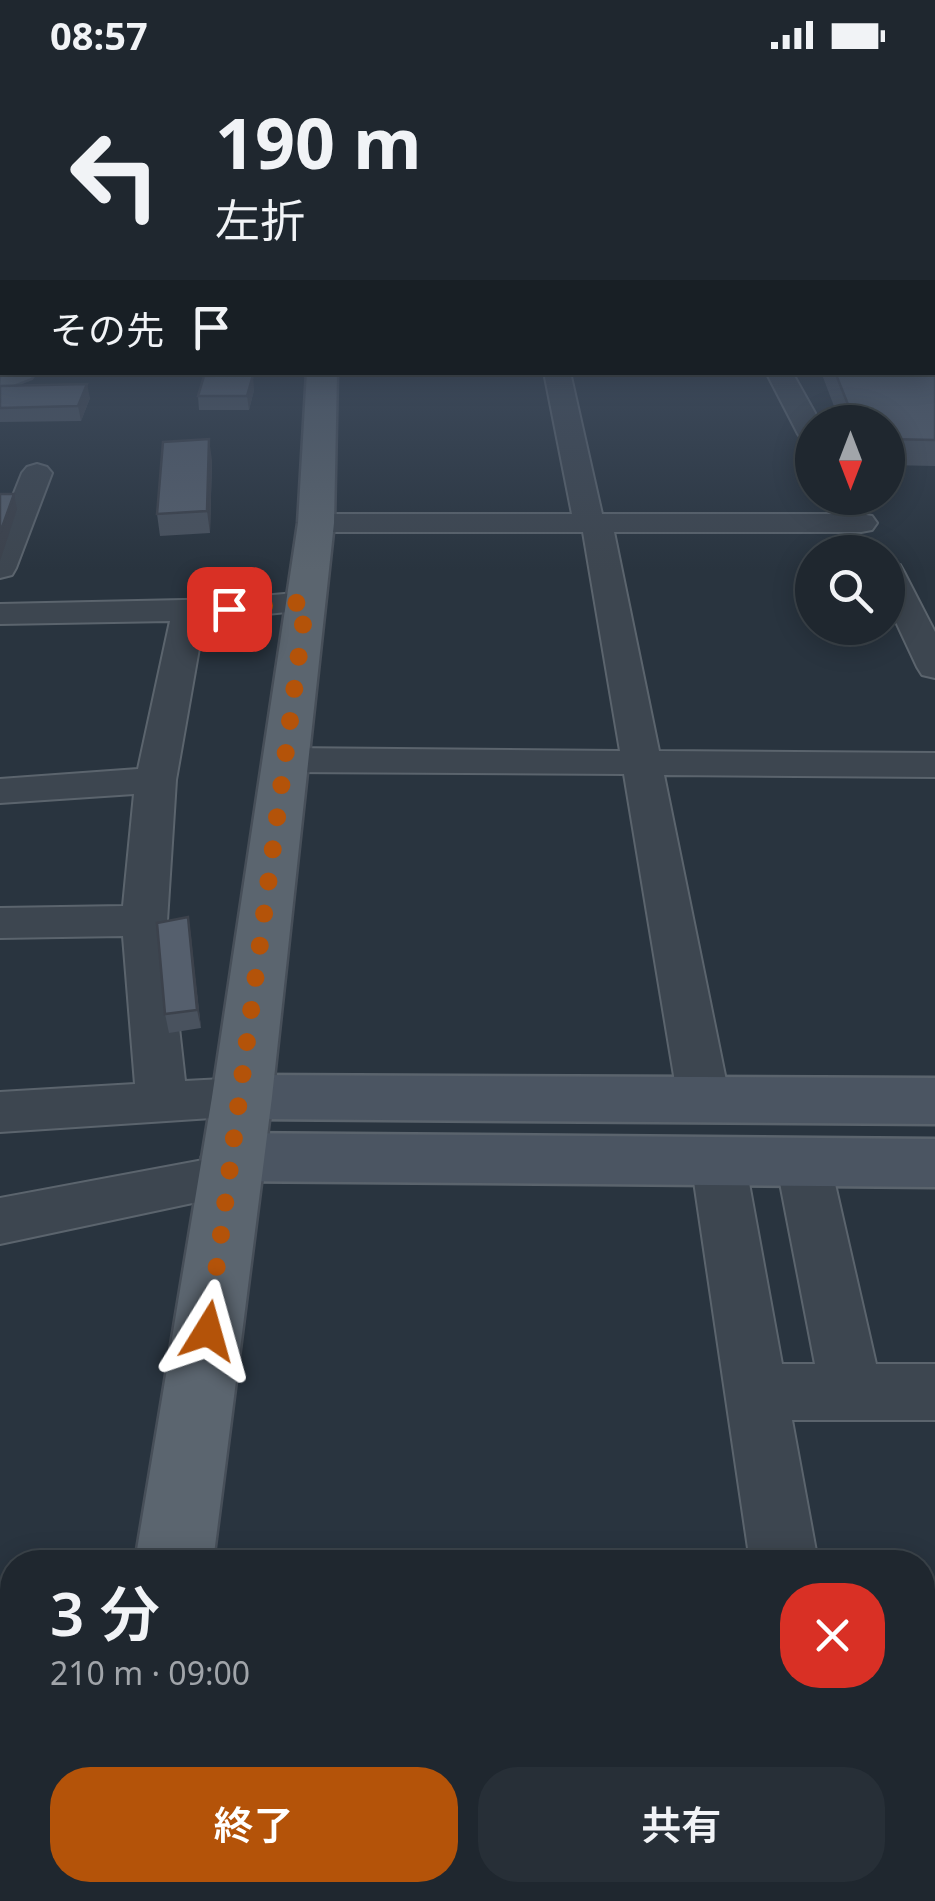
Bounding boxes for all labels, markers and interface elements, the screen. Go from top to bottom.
text: 08:57 [50,9,148,61]
text: 190 m [215,94,422,190]
icon: left [50,110,180,240]
text: 左折 [215,189,305,250]
icon: arrive [184,300,239,355]
text: その先 [50,303,164,355]
north arrow [795,405,905,515]
map controls [795,405,905,645]
button: search [795,535,905,645]
pin [187,567,272,652]
icon: arrive [202,582,257,637]
position arrow [156,1279,260,1383]
text: 3 分 [50,1572,160,1654]
button: close [780,1583,885,1688]
text: 210 m · 09:00 [50,1651,250,1694]
button: 終了 [50,1767,458,1882]
button: 共有 [478,1767,885,1882]

